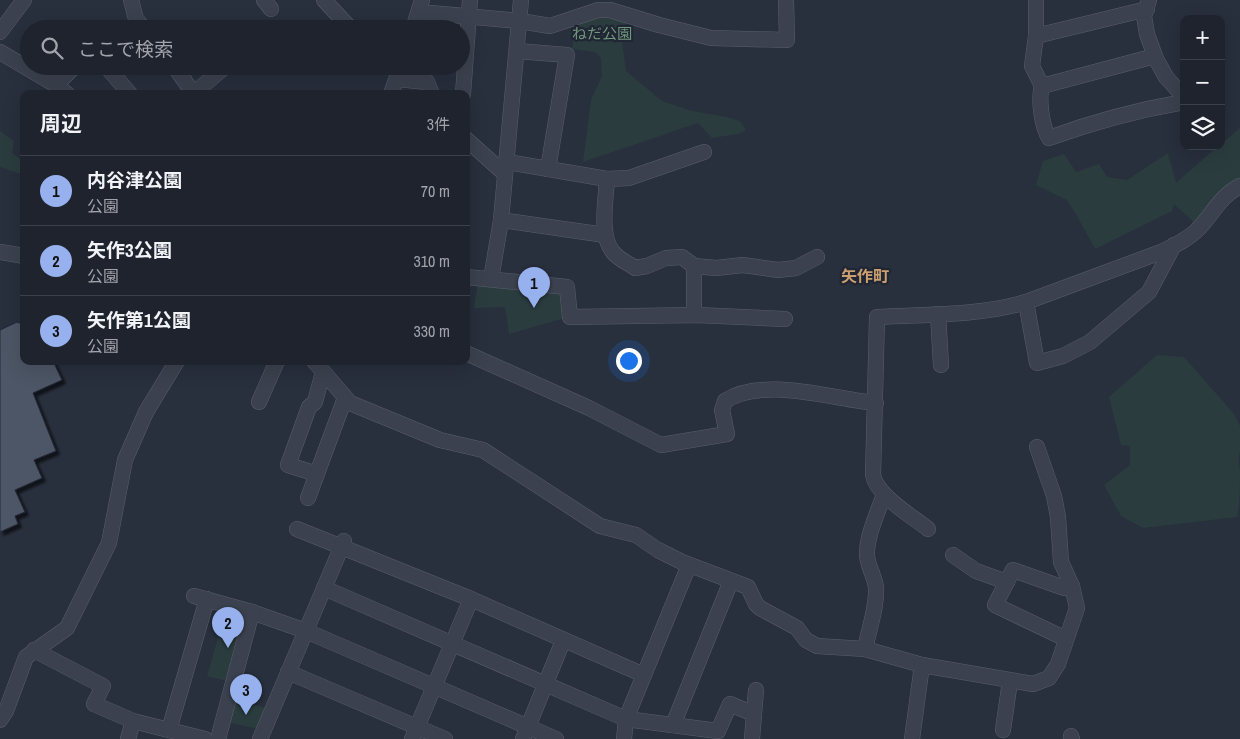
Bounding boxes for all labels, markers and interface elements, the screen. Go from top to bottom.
map controls [1180,15,1225,150]
button: + [1180,15,1225,60]
search box [20,20,470,75]
park label: ねだ公園 [572,23,632,44]
icon: search [38,34,66,62]
text: ここで検索 [78,36,173,62]
button: − [1180,60,1225,105]
button: layers [1180,105,1225,150]
text: 周辺 [40,109,82,138]
text: 3件 [427,113,450,135]
text: 内谷津公園 [87,167,182,193]
text: 1 [52,180,60,202]
text: 70 m [421,180,450,202]
text: 公園 [87,195,119,217]
text: 矢作3公園 [87,237,172,263]
text: 2 [52,250,60,272]
text: 310 m [414,250,450,272]
text: 公園 [87,265,119,287]
district label: 矢作町 [841,265,889,287]
pin: 1 [518,267,550,308]
text: 矢作第1公園 [87,307,191,333]
text: 3 [52,320,60,342]
text: 330 m [414,320,450,342]
text: 公園 [87,335,119,357]
your location [616,348,642,374]
pin: 2 [212,607,244,648]
pin: 3 [230,674,262,715]

